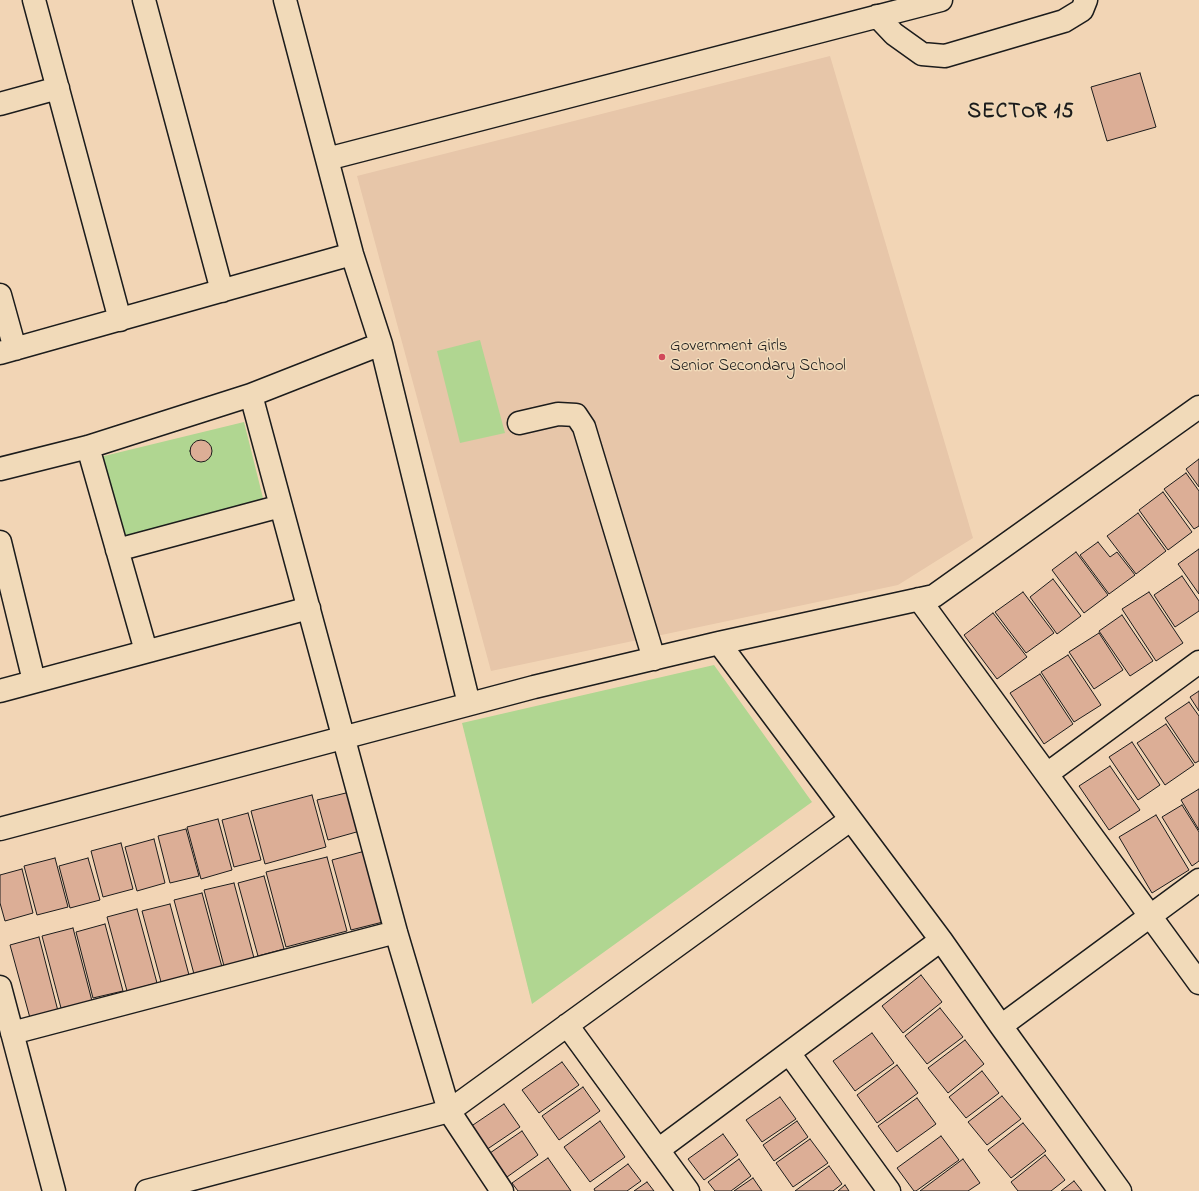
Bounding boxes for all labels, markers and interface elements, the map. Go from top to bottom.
district label: SECTOR 15 [968,101,1074,127]
place label: Government Girls Senior Secondary School [670,337,846,377]
marker: Government Girls Senior Secondary School [657,352,667,362]

